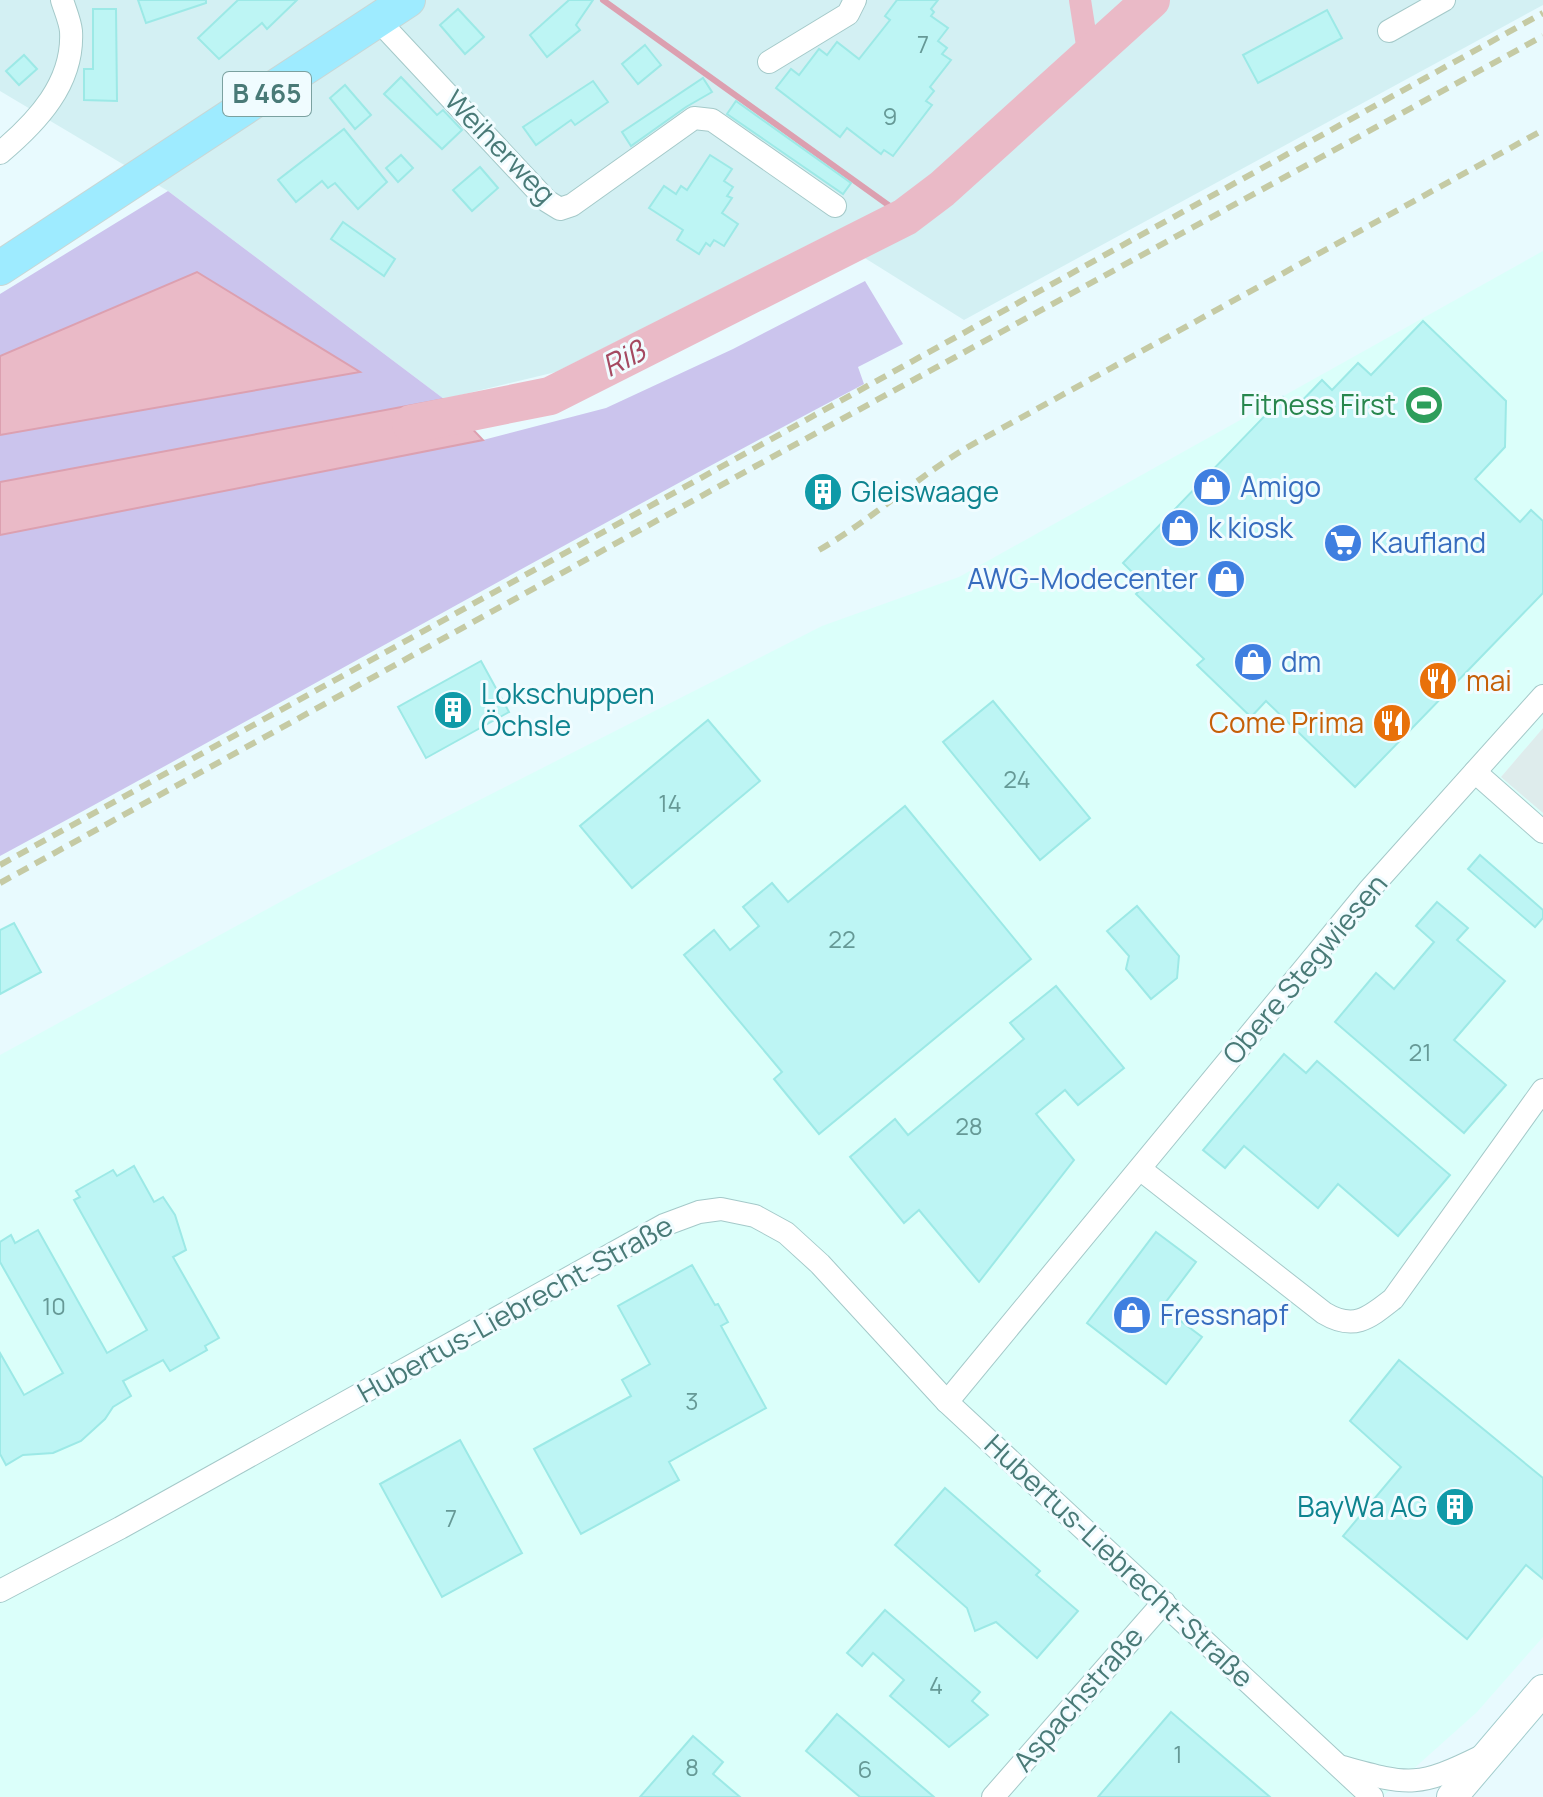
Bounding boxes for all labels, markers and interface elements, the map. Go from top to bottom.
house number: 7 [917,27,929,60]
road number: B 465 [223,72,311,116]
street label: Weiherweg [437,81,565,211]
house number: 9 [883,99,897,132]
water label: Riß [594,329,653,386]
sports icon: Fitness First [1403,384,1445,426]
place label: Fitness First [1240,385,1396,423]
shop icon: Amigo [1191,466,1233,508]
place label: Amigo [1240,467,1321,505]
building icon: Gleiswaage [802,471,844,513]
place label: Gleiswaage [851,472,999,510]
shop icon: k kiosk [1159,507,1201,549]
place label: k kiosk [1208,508,1294,546]
supermarket icon: Kaufland [1322,522,1364,564]
place label: Kaufland [1371,523,1486,561]
shop icon: AWG-Modecenter [1205,558,1247,600]
place label: AWG-Modecenter [967,559,1198,597]
shop icon: dm [1232,641,1274,683]
place label: dm [1281,642,1321,680]
restaurant icon: mai [1417,660,1459,702]
place label: mai [1466,661,1512,699]
place label: Lokschuppen Öchsle [481,674,655,744]
building icon: Lokschuppen Öchsle [432,689,474,731]
restaurant icon: Come Prima [1371,702,1413,744]
place label: Come Prima [1209,703,1364,741]
house number: 24 [1003,762,1031,795]
house number: 14 [658,786,682,819]
street label: Obere Stegwiesen [1213,865,1395,1072]
house number: 22 [828,922,856,955]
house number: 21 [1408,1035,1432,1068]
house number: 28 [955,1109,983,1142]
street label: Hubertus-Liebrecht-Straße [350,1205,679,1411]
house number: 10 [42,1289,66,1322]
shop icon: Fressnapf [1111,1294,1153,1336]
place label: Fressnapf [1160,1295,1288,1333]
house number: 3 [685,1384,699,1417]
street label: Hubertus-Liebrecht-Straße [977,1425,1262,1695]
building icon: BayWa AG [1434,1486,1476,1528]
place label: BayWa AG [1297,1487,1427,1525]
house number: 7 [445,1501,457,1534]
street label: Aspachstraße [1004,1618,1151,1779]
house number: 4 [929,1668,943,1701]
house number: 1 [1173,1737,1183,1770]
house number: 8 [685,1750,699,1783]
house number: 6 [858,1752,872,1785]

